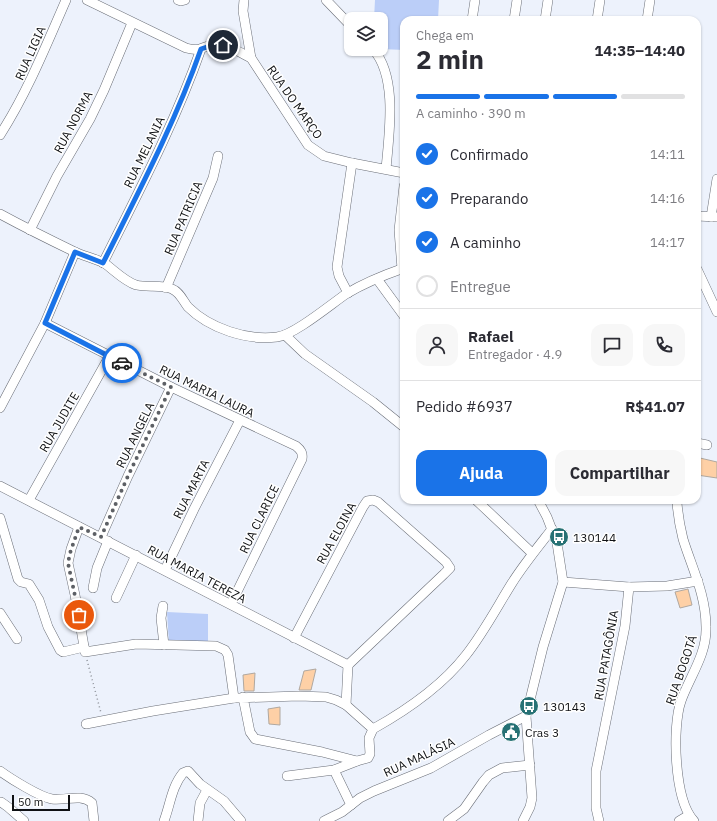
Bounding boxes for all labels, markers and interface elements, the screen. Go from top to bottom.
map controls [344,12,388,56]
button: layers [344,12,388,56]
street label: RUA LIGIA [11,23,49,82]
text: Chega em [416,27,474,44]
pin [206,28,240,62]
icon: home [212,34,234,56]
text: 14:35–14:40 [594,41,685,60]
text: 2 min [416,42,484,76]
street label: RUA DO MARÇO [264,62,326,142]
street label: RUA NORMA [50,88,96,156]
text: A caminho · 390 m [416,105,526,122]
street label: RUA MELANIA [120,114,168,190]
icon: check [416,143,438,165]
text: Confirmado [450,145,528,164]
text: 14:11 [650,146,685,163]
street label: RUA PATRICIA [161,178,205,257]
icon: check [416,187,438,209]
text: Preparando [450,189,528,208]
text: 14:16 [650,190,685,207]
icon: check [416,231,438,253]
text: A caminho [450,233,521,252]
text: 14:17 [650,234,685,251]
text: Entregue [450,277,511,296]
button: person [416,324,458,366]
button: chat [591,324,633,366]
button: phone [643,324,685,366]
text: Rafael [468,327,513,346]
courier [102,343,142,383]
text: Entregador · 4.9 [468,346,562,363]
icon: car [111,352,133,374]
street label: RUA MARIA LAURA [157,362,257,421]
street label: RUA JUDITE [36,389,82,455]
text: Pedido #6937 [416,397,513,416]
text: R$41.07 [625,397,685,416]
street label: RUA ANGELA [113,399,158,470]
button: Ajuda [416,450,547,496]
button: Compartilhar [555,450,685,496]
street label: RUA MARTA [170,457,212,521]
street label: RUA CLARICE [236,482,282,556]
street label: RUA ELOINA [313,499,359,566]
bus stop icon: 130144 [548,526,570,548]
place label: 130144 [573,530,616,545]
street label: RUA MARIA TEREZA [145,542,249,607]
pin [62,598,96,632]
icon: bag [68,604,90,626]
street label: RUA PATAGÔNIA [591,609,621,701]
street label: RUA BOGOTÁ [662,633,700,707]
bus stop icon: 130143 [518,695,540,717]
place label: 130143 [543,699,586,714]
public building icon: Cras 3 [500,721,522,743]
place label: Cras 3 [525,725,559,740]
street label: RUA MALÁSIA [381,734,457,780]
scale bar [12,793,70,812]
text: 50 m [18,795,43,809]

